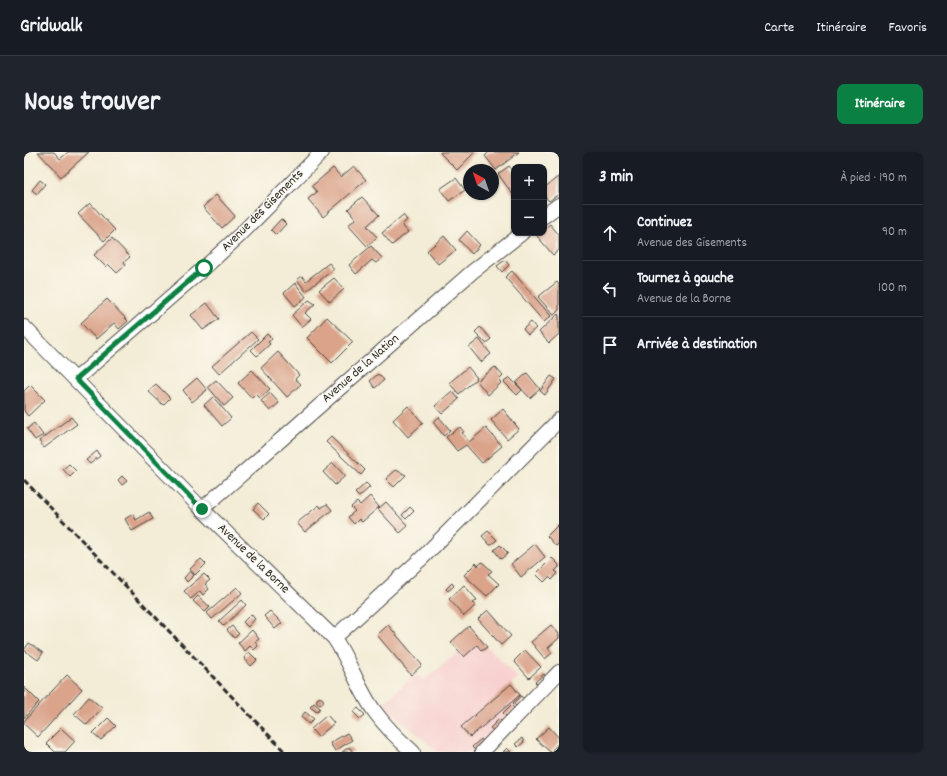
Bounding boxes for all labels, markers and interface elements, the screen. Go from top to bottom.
text: Gridwalk [20,14,83,41]
text: Carte [764,18,794,38]
text: Itinéraire [816,18,866,38]
text: Favoris [888,18,927,38]
text: Nous trouver [24,84,160,124]
button: Itinéraire [837,84,923,124]
north arrow [463,164,499,200]
map controls [511,164,547,236]
button: + [511,164,547,200]
street label: Avenue des Gisements [217,165,309,257]
text: 3 min [599,166,633,190]
text: À pied · 190 m [840,169,907,188]
button: − [511,200,547,236]
text: Continuez [637,212,692,234]
icon: ahead [599,222,621,244]
text: 90 m [882,223,907,242]
text: Avenue des Gisements [637,234,747,253]
route start [195,259,213,277]
text: Tournez à gauche [637,268,734,290]
icon: left [599,278,621,300]
text: 100 m [878,279,907,298]
text: Avenue de la Borne [637,290,731,309]
street label: Avenue de la Nation [318,330,404,408]
icon: arrive [599,334,621,356]
text: Arrivée à destination [637,334,757,356]
route end [193,500,211,518]
street label: Avenue de la Borne [213,520,294,599]

